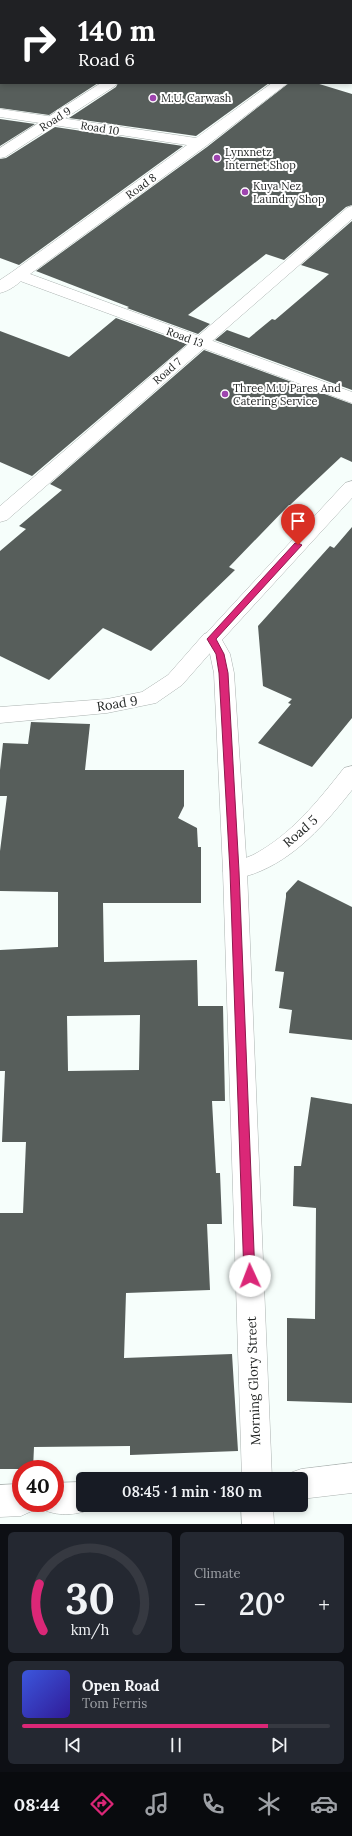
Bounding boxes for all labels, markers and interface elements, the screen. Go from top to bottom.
text: 140 m [78,13,156,49]
icon: right [12,16,64,68]
text: Road 6 [78,48,135,71]
place label: M.U. Carwash [161,91,232,105]
marker: M.U. Carwash [148,93,158,103]
street label: Road 9 [37,104,73,134]
street label: Road 10 [80,118,121,138]
place label: Lynxnetz Internet Shop [225,145,296,172]
marker: Lynxnetz Internet Shop [212,153,222,163]
street label: Road 8 [123,170,159,202]
place label: Kuya Nez Laundry Shop [253,179,325,206]
marker: Kuya Nez Laundry Shop [240,187,250,197]
street label: Road 13 [164,324,206,350]
street label: Road 7 [150,355,184,387]
place label: Three M.U Pares And Catering Service [233,381,341,408]
marker: Three M.U Pares And Catering Service [220,389,230,399]
pin [281,504,315,545]
icon: arrive [287,510,309,532]
street label: Road 9 [95,692,139,715]
street label: Road 5 [279,812,321,851]
position arrow [229,1255,271,1297]
street label: Morning Glory Street [243,1316,264,1446]
speed limit sign: 40 [12,1460,64,1512]
text: 08:45 · 1 min · 180 m [122,1482,262,1501]
text: Climate [194,1565,241,1582]
text: 30 [65,1571,115,1624]
text: 20° [239,1585,285,1623]
text: − [194,1590,206,1618]
text: + [318,1590,330,1618]
text: km/h [71,1620,110,1639]
text: Open Road [82,1676,160,1695]
text: Tom Ferris [82,1695,147,1712]
icon: previous [62,1734,84,1756]
icon: pause [165,1734,187,1756]
icon: next [268,1734,290,1756]
icon: directions [88,1790,116,1818]
icon: music [143,1790,171,1818]
icon: phone [199,1790,227,1818]
icon: climate [255,1790,283,1818]
icon: car [310,1790,338,1818]
text: 08:44 [14,1793,60,1816]

